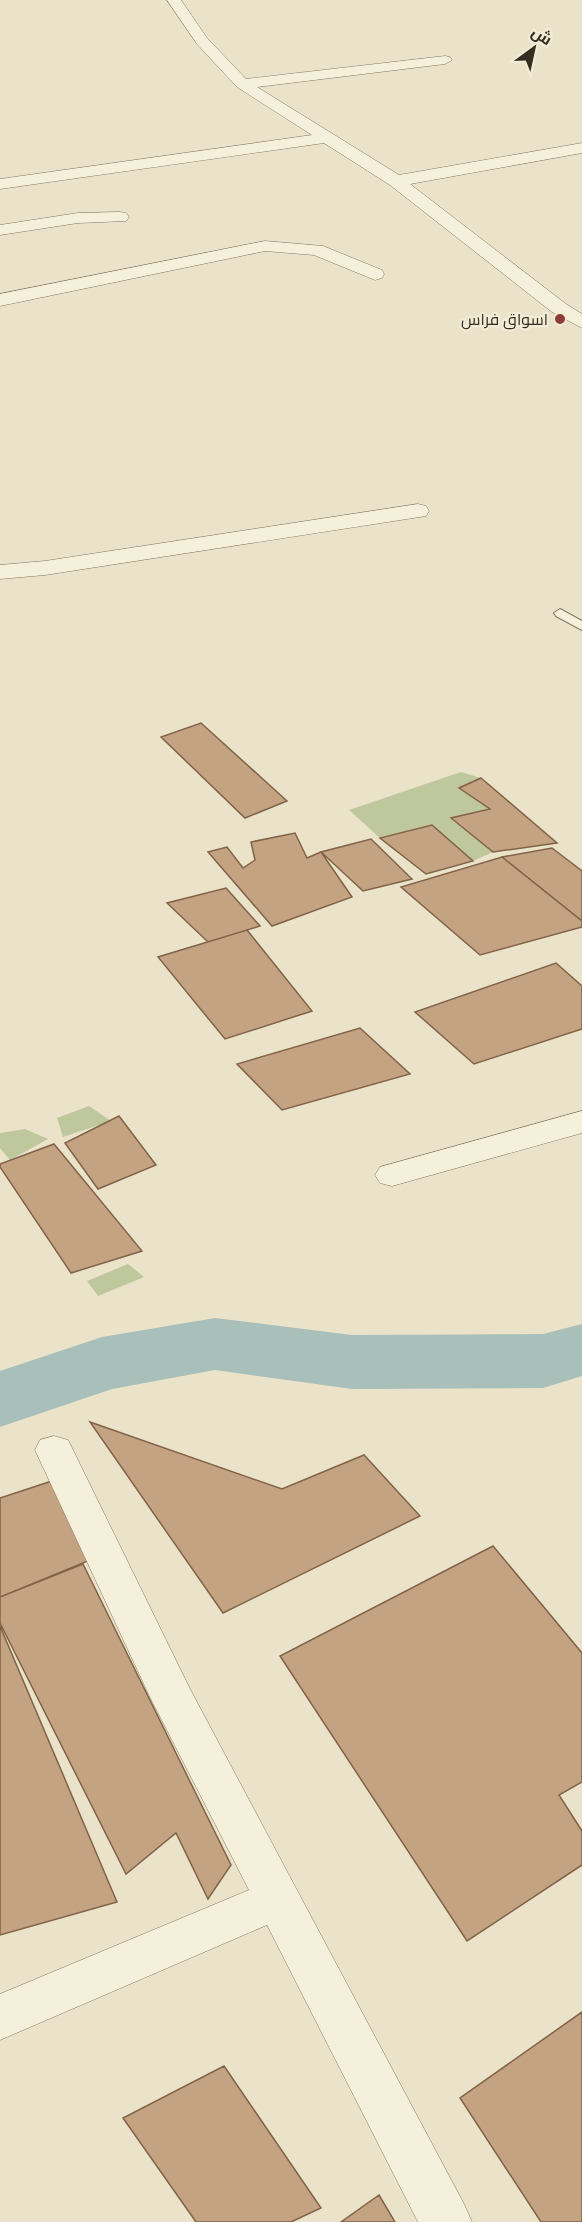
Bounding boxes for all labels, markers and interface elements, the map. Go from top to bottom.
north arrow [504,18,564,78]
text: ش [528,21,556,49]
place label: اسواق فراس [461,309,548,330]
marker: اسواق فراس [553,312,567,326]

